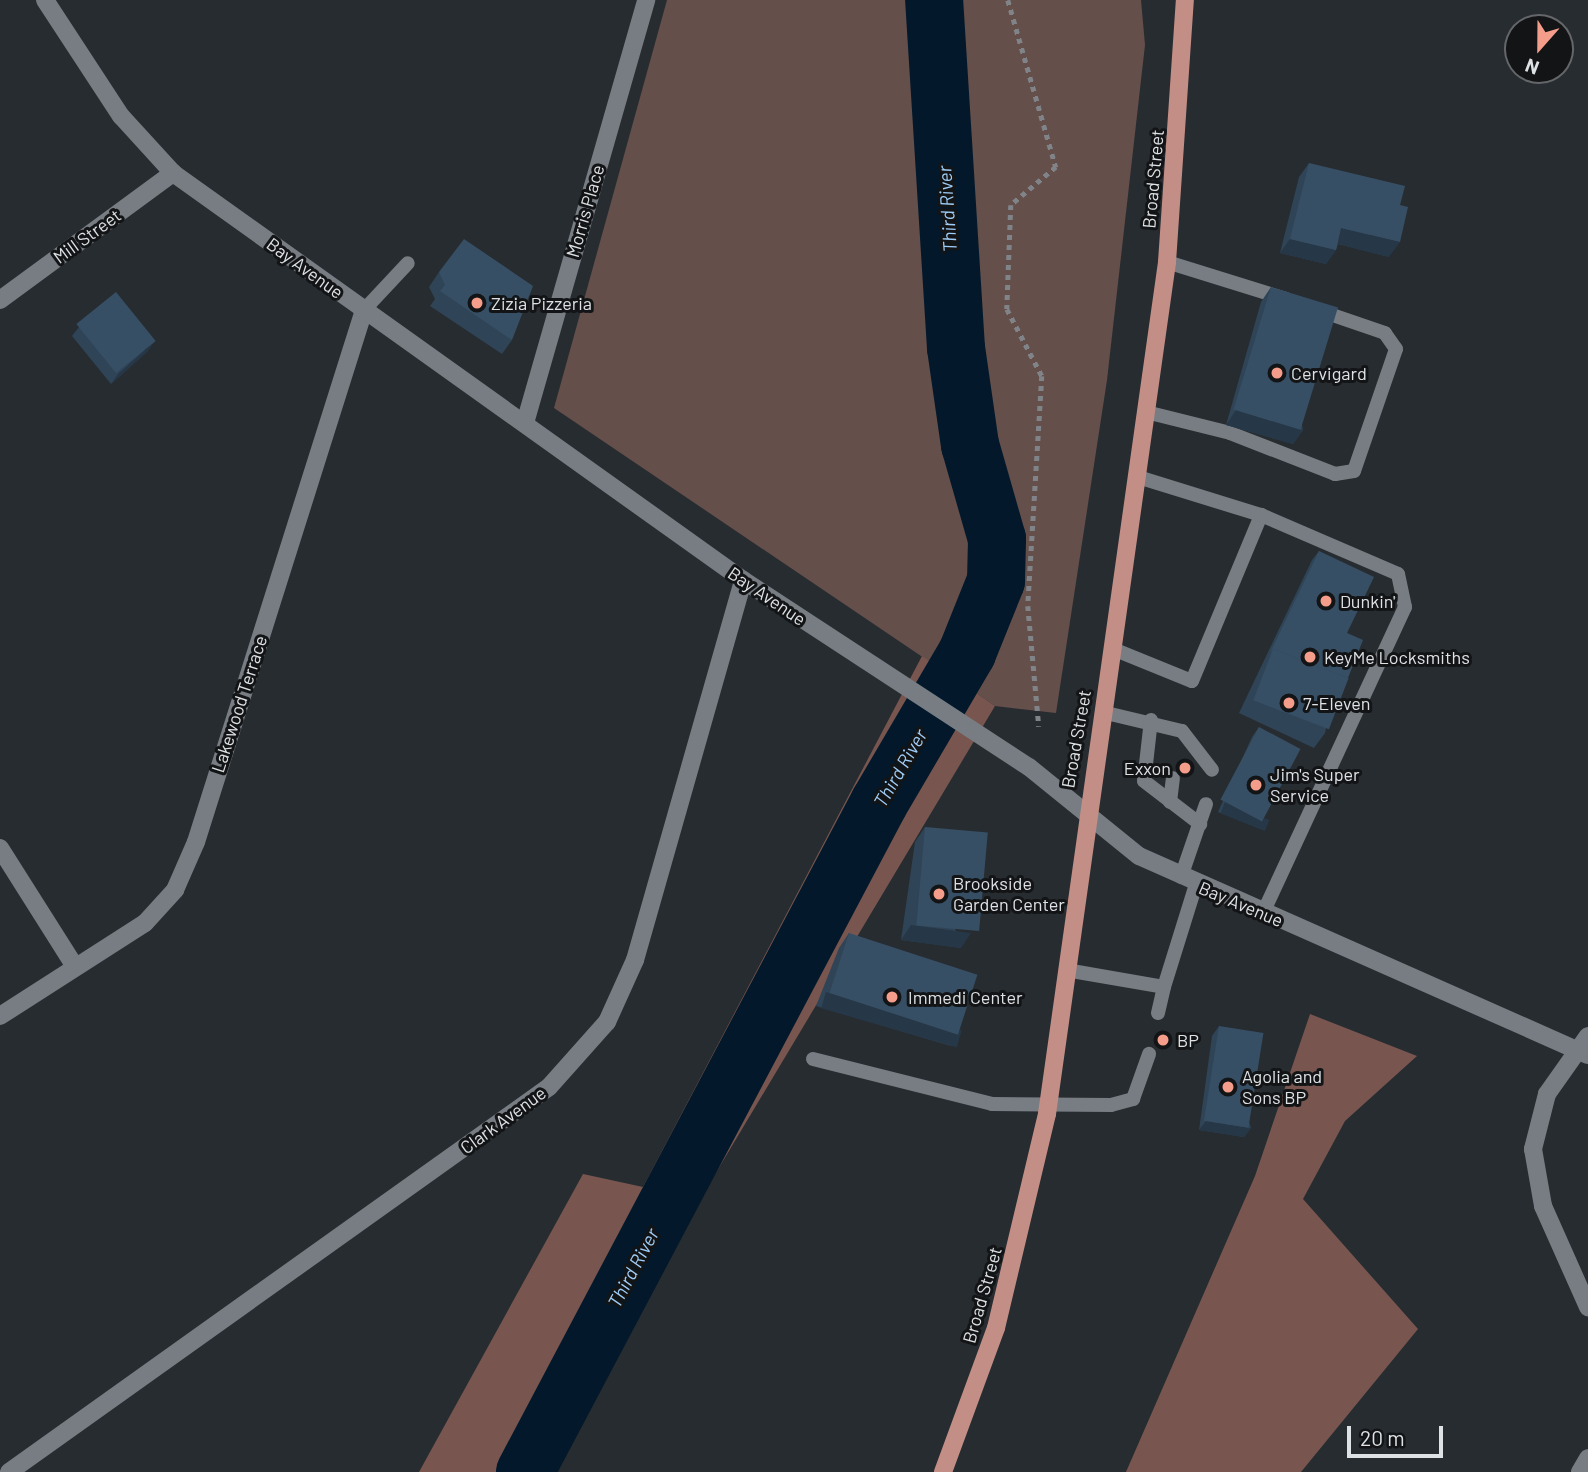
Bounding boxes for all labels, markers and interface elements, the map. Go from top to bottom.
north arrow [1504,14,1574,84]
text: N [1522,54,1542,80]
street label: Broad Street [1138,129,1168,229]
street label: Morris Place [561,162,609,260]
water label: Third River [933,165,961,253]
street label: Mill Street [49,204,125,268]
street label: Bay Avenue [263,233,347,303]
place label: Zizia Pizzeria [491,292,592,314]
marker: Zizia Pizzeria [469,295,485,311]
place label: Cervigard [1291,362,1367,384]
marker: Cervigard [1269,365,1285,381]
street label: Bay Avenue [724,562,810,630]
place label: Dunkin' [1340,590,1395,612]
marker: Dunkin' [1318,593,1334,609]
street label: Lakewood Terrace [207,633,271,775]
place label: KeyMe Locksmiths [1324,646,1470,668]
marker: KeyMe Locksmiths [1302,649,1318,665]
street label: Broad Street [1057,688,1095,790]
place label: 7-Eleven [1303,692,1371,714]
marker: 7-Eleven [1281,695,1297,711]
water label: Third River [869,725,931,811]
place label: Exxon [1124,757,1171,779]
marker: Exxon [1177,760,1193,776]
place label: Jim's Super Service [1270,764,1360,806]
marker: Jim's Super Service [1248,777,1264,793]
place label: Brookside Garden Center [953,873,1065,916]
street label: Bay Avenue [1196,877,1286,931]
marker: Brookside Garden Center [931,886,947,902]
place label: Immedi Center [908,986,1023,1008]
marker: Immedi Center [882,987,902,1007]
place label: BP [1177,1029,1199,1051]
marker: BP [1155,1032,1171,1048]
place label: Agolia and Sons BP [1242,1066,1322,1108]
marker: Agolia and Sons BP [1220,1079,1236,1095]
street label: Clark Avenue [456,1082,550,1158]
water label: Third River [603,1224,663,1312]
street label: Broad Street [958,1244,1006,1346]
scale bar [1350,1412,1446,1456]
text: 20 m [1360,1425,1405,1450]

